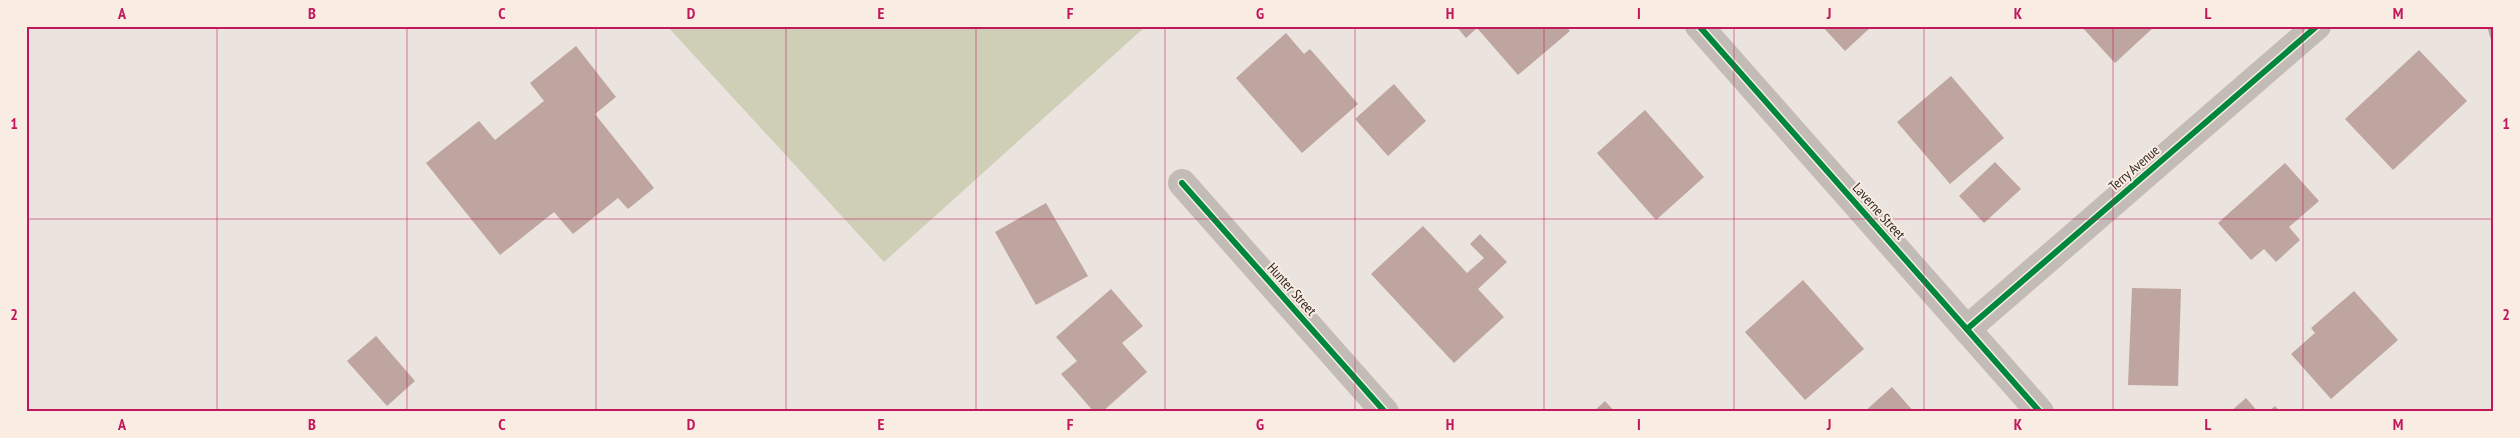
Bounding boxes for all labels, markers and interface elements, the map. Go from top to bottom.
text: A [117,3,127,23]
text: B [308,3,316,23]
text: C [498,3,506,23]
text: D [687,3,696,23]
text: E [878,3,885,23]
text: F [1067,3,1074,23]
text: G [1256,3,1264,23]
text: H [1446,3,1454,23]
text: I [1637,3,1641,23]
text: J [1826,3,1831,23]
text: K [2014,3,2023,23]
text: L [2205,3,2212,23]
text: M [2393,3,2403,23]
text: 1 [10,113,18,133]
text: 1 [2502,113,2510,133]
street label: Terry Avenue [2105,141,2163,195]
street label: Laverne Street [1849,179,1909,243]
street label: Hunter Street [1264,259,1321,319]
text: 2 [10,304,18,324]
text: 2 [2502,304,2510,324]
text: A [117,414,127,434]
text: B [308,414,316,434]
text: C [498,414,506,434]
text: D [687,414,696,434]
text: E [878,414,885,434]
text: F [1067,414,1074,434]
text: G [1256,414,1264,434]
text: H [1446,414,1454,434]
text: I [1637,414,1641,434]
text: J [1826,414,1831,434]
text: K [2014,414,2023,434]
text: L [2205,414,2212,434]
text: M [2393,414,2403,434]

